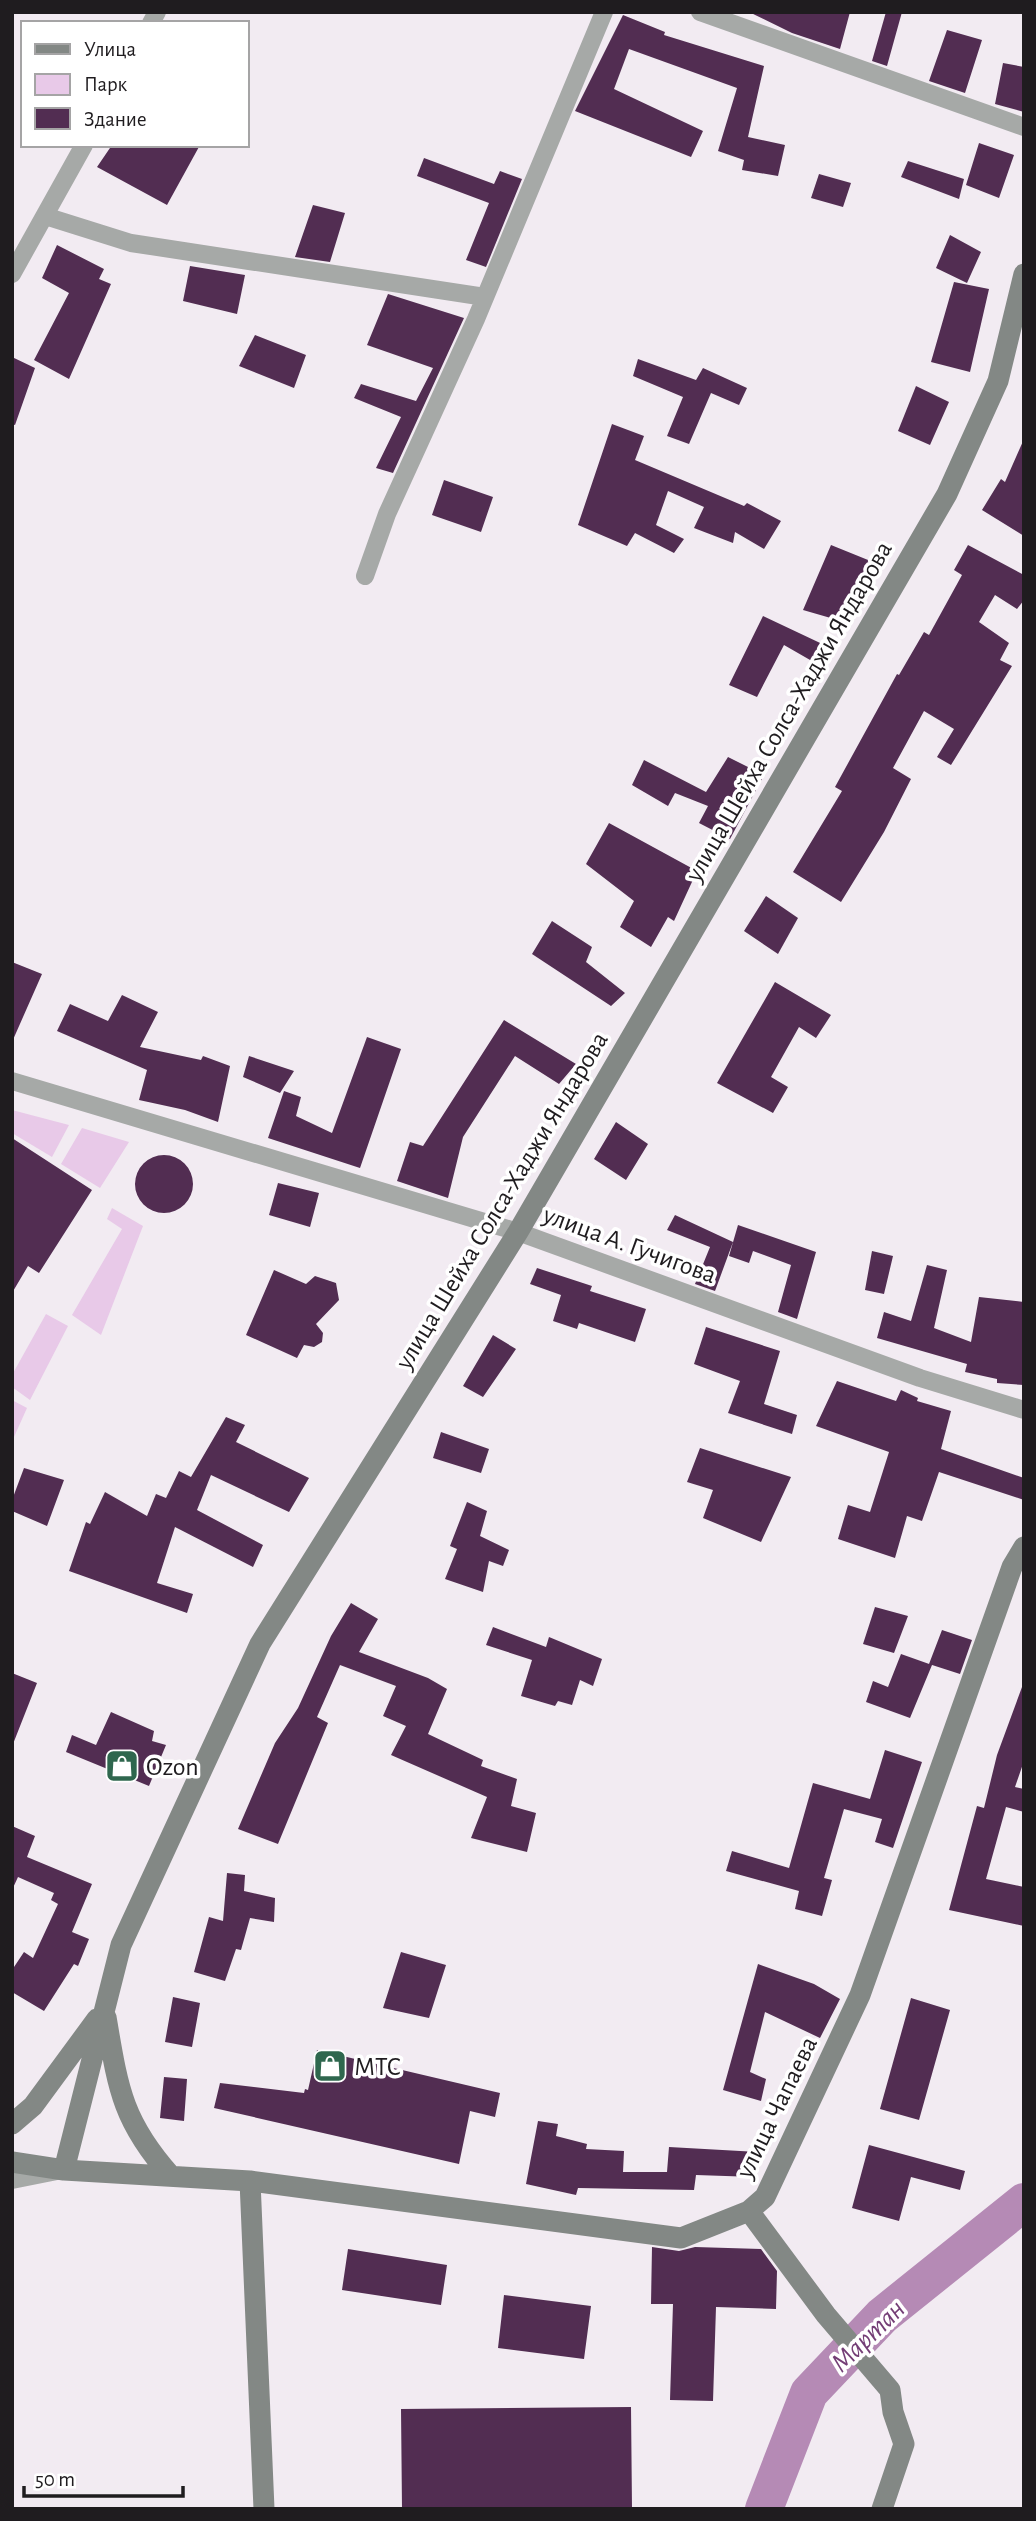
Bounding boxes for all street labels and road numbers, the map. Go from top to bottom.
street label: улица Шейха Солса-Хаджи Яндарова [680,537,897,887]
street label: улица Шейха Солса-Хаджи Яндарова [390,1027,613,1374]
street label: улица А. Гучигова [539,1201,720,1288]
street label: улица Чапаева [731,2032,822,2183]

